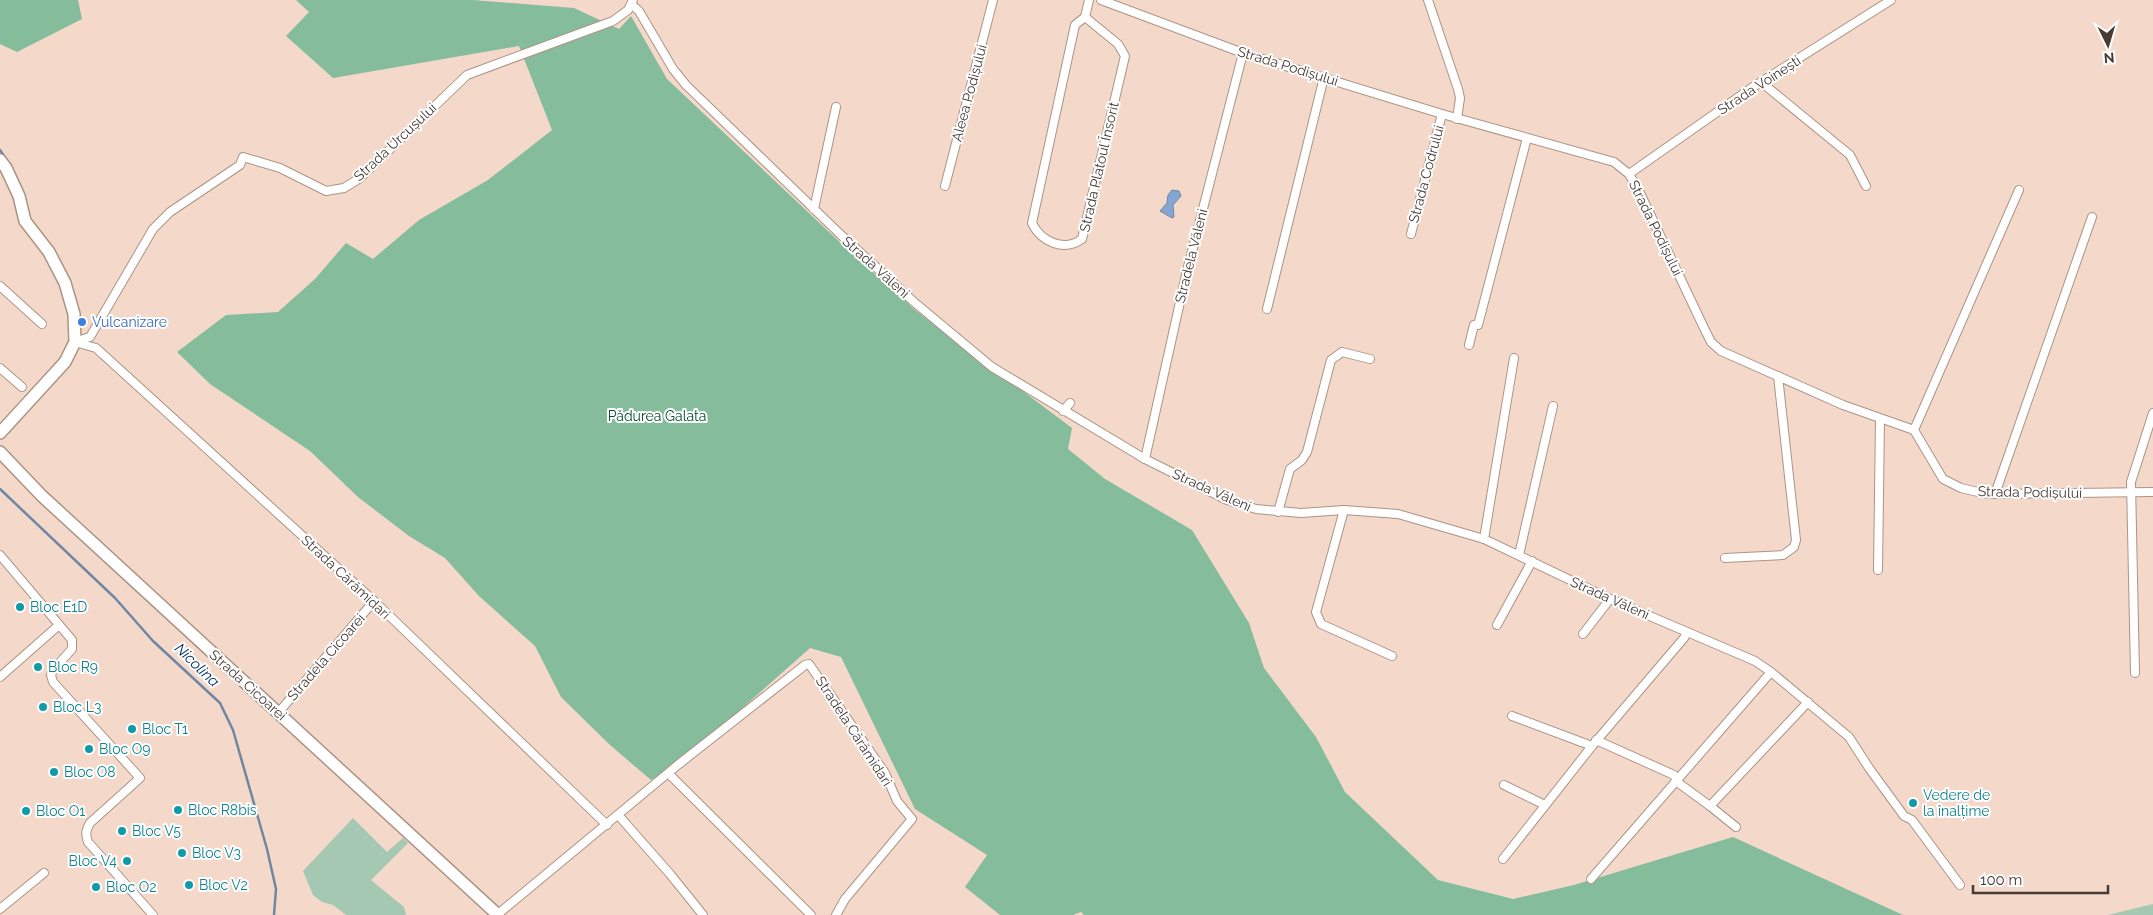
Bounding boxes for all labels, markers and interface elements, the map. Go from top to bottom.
north arrow [2083,20,2133,70]
street label: Aleea Podișului [948,43,990,143]
street label: Strada Podișului [1236,43,1340,89]
text: N [2103,50,2115,66]
street label: Strada Voinești [1714,52,1804,118]
street label: Strada Urcușului [350,100,440,184]
street label: Strada Platoul Însorit [1075,100,1122,234]
street label: Strada Codrului [1405,123,1447,225]
street label: Strada Podișului [1626,178,1686,278]
street label: Stradela Văleni [1172,207,1210,305]
street label: Strada Văleni [839,233,913,301]
place label: Vulcanizare [92,314,167,330]
marker: Vulcanizare [76,316,88,328]
park label: Pădurea Galata [608,408,706,424]
street label: Strada Văleni [1170,465,1254,515]
street label: Strada Podișului [1978,483,2082,501]
street label: Strada Cărămidari [298,532,394,622]
street label: Strada Văleni [1568,573,1652,623]
place label: Bloc E1D [30,599,87,615]
marker: Bloc E1D [14,601,26,613]
street label: Stradela Cicoarei [284,610,368,704]
water label: Nicolina [171,639,223,691]
street label: Strada Cicoarei [206,646,290,724]
place label: Bloc R9 [48,659,98,675]
marker: Bloc R9 [32,661,44,673]
street label: Stradela Cărămidari [813,673,895,789]
place label: Bloc L3 [53,699,101,715]
marker: Bloc L3 [37,701,49,713]
place label: Bloc T1 [142,721,188,737]
marker: Bloc T1 [126,723,138,735]
place label: Bloc O9 [99,741,150,757]
marker: Bloc O9 [83,743,95,755]
place label: Bloc O8 [64,764,116,780]
marker: Bloc O8 [48,766,60,778]
place label: Vedere de la înalțime [1923,787,1990,819]
marker: Vedere de la înalțime [1907,797,1919,809]
place label: Bloc R8bis [188,802,257,818]
place label: Bloc O1 [36,803,85,819]
marker: Bloc R8bis [172,804,184,816]
marker: Bloc O1 [20,805,32,817]
place label: Bloc V5 [132,823,181,839]
marker: Bloc V5 [116,825,128,837]
place label: Bloc V3 [192,845,241,861]
marker: Bloc V3 [176,847,188,859]
place label: Bloc V4 [69,853,117,869]
marker: Bloc V4 [121,855,133,867]
scale bar [1973,862,2108,894]
text: 100 m [1980,871,2022,889]
place label: Bloc V2 [199,877,248,893]
place label: Bloc O2 [106,879,157,895]
marker: Bloc V2 [183,879,195,891]
marker: Bloc O2 [90,881,102,893]

